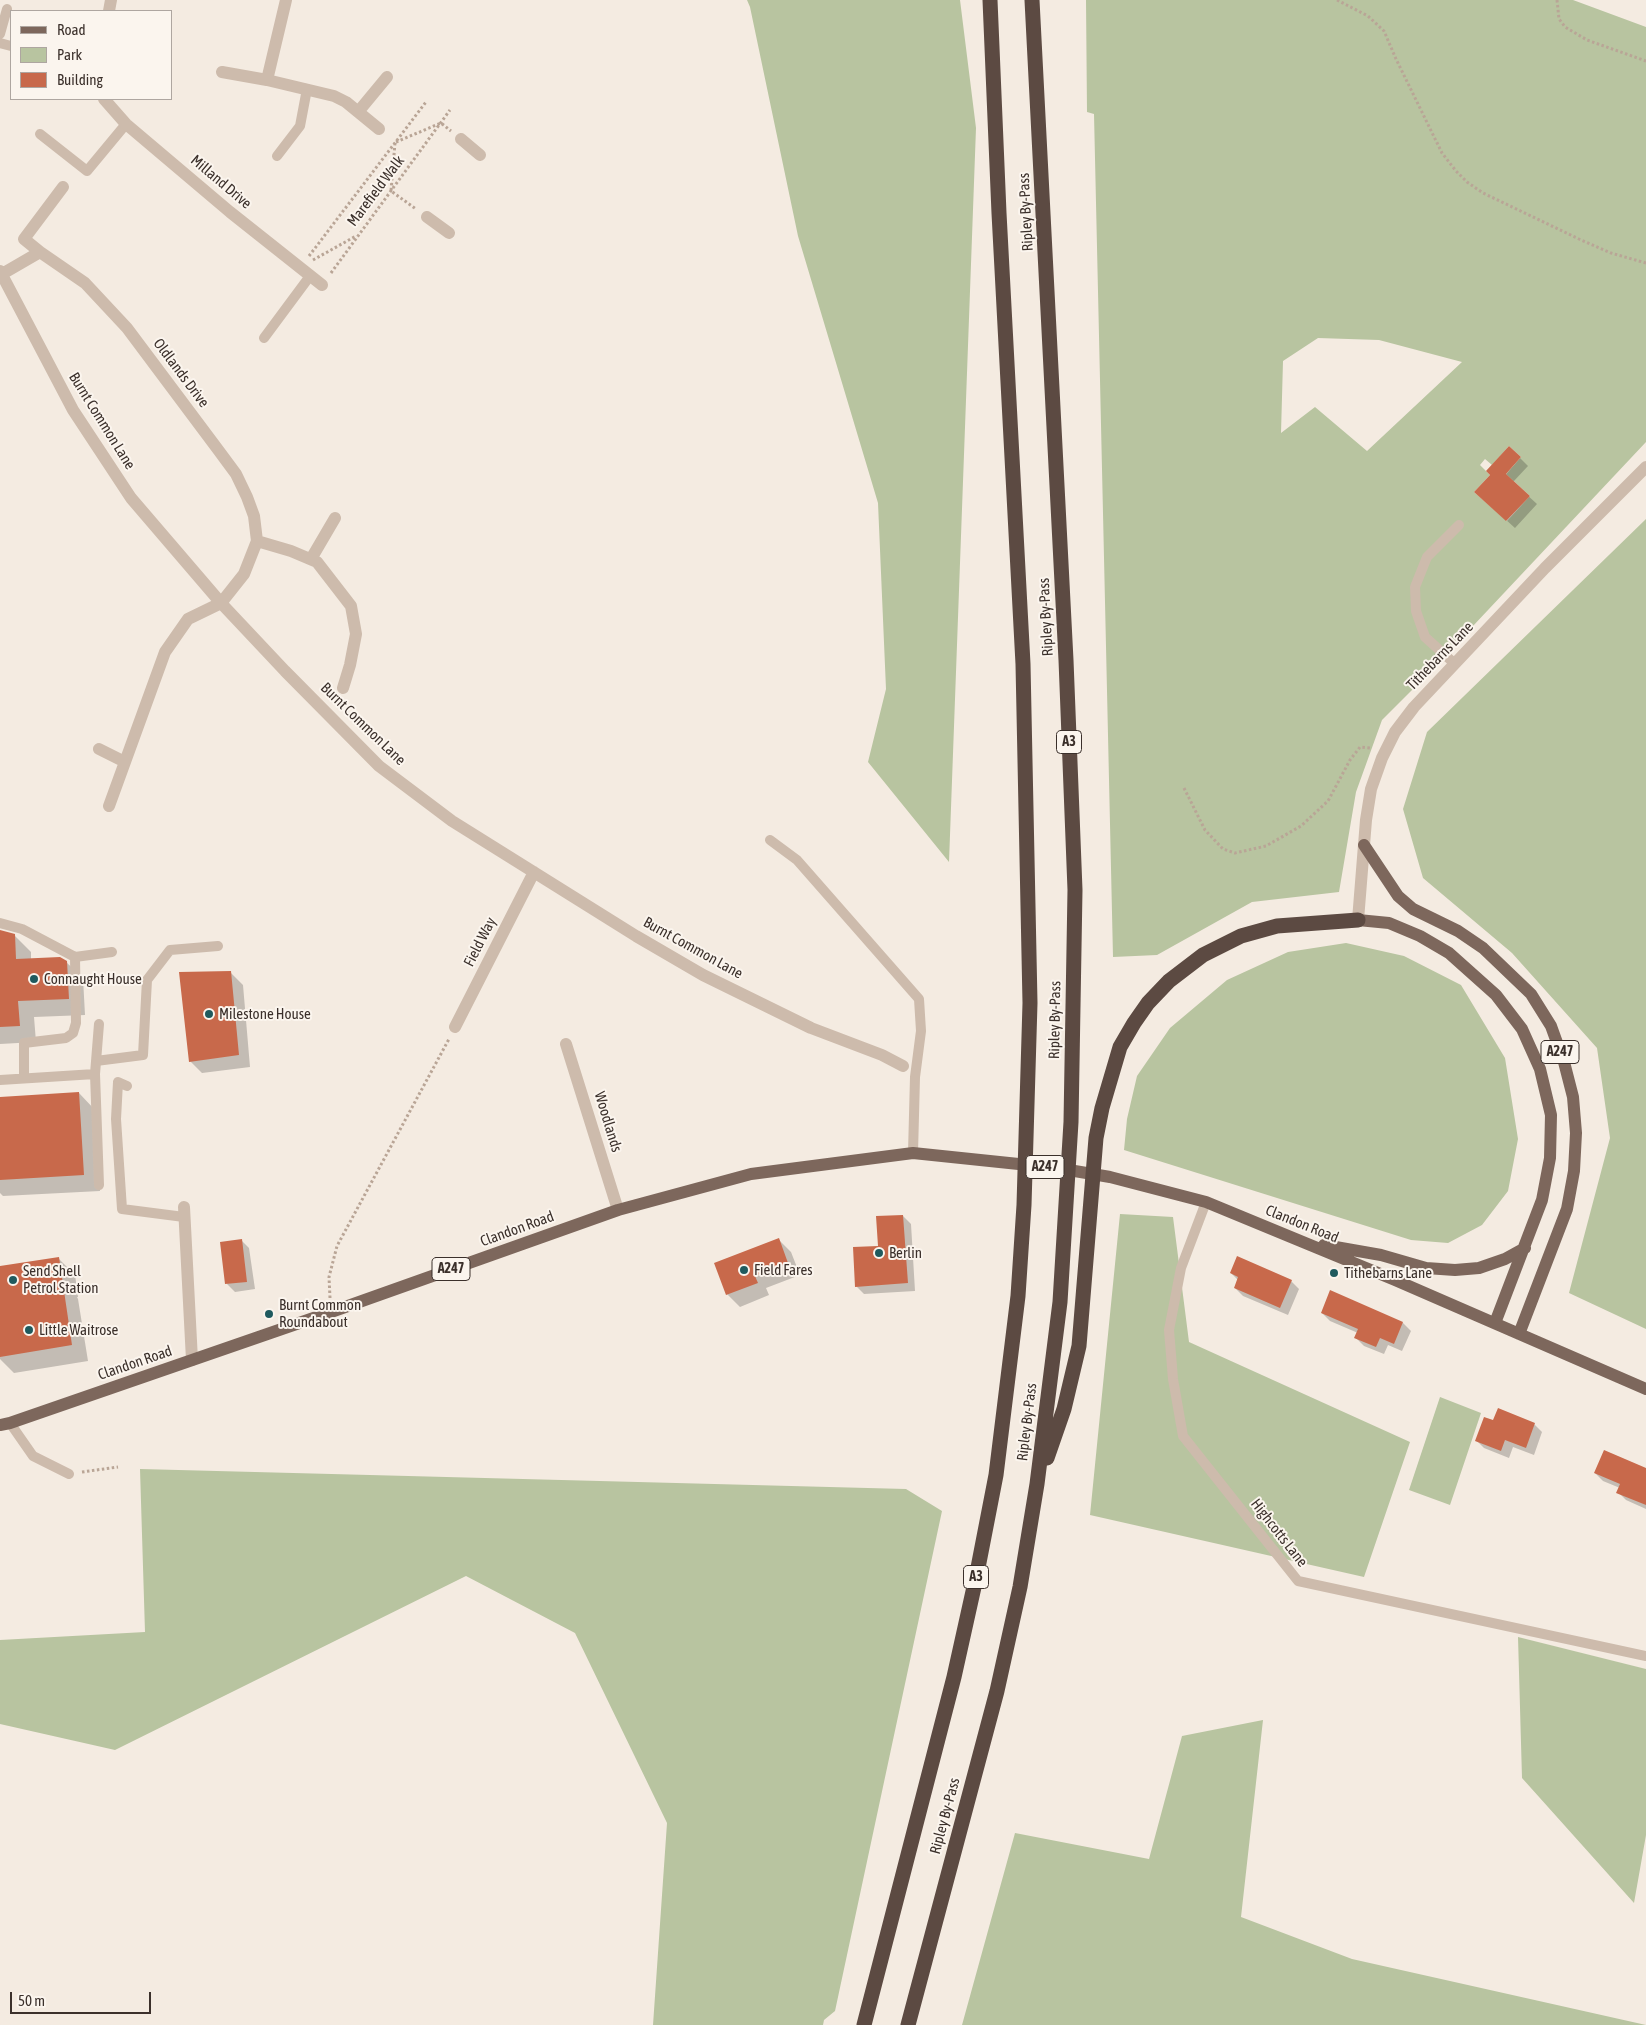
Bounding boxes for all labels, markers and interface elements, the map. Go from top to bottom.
legend [10,10,172,100]
text: Road [57,21,86,38]
text: Park [57,46,82,63]
text: Building [57,71,103,88]
street label: Milland Drive [187,151,255,213]
street label: Marefield Walk [344,152,408,230]
street label: Ripley By-Pass [1015,172,1037,252]
street label: Oldlands Drive [149,335,213,411]
street label: Burnt Common Lane [65,369,139,473]
street label: Ripley By-Pass [1035,577,1057,657]
street label: Tithebarns Lane [1403,618,1477,694]
street label: Burnt Common Lane [317,679,409,769]
road number: A3 [1056,730,1082,754]
street label: Burnt Common Lane [640,913,746,983]
street label: Field Way [460,914,500,970]
place label: Connaught House [44,970,142,988]
marker: Connaught House [28,973,40,985]
street label: Ripley By-Pass [1045,981,1065,1059]
place label: Milestone House [219,1005,311,1023]
marker: Milestone House [203,1008,215,1020]
road number: A247 [1541,1040,1579,1064]
street label: Woodlands [590,1090,626,1154]
road number: A247 [1026,1156,1064,1178]
street label: Clandon Road [1263,1201,1341,1247]
street label: Clandon Road [478,1207,556,1251]
place label: Berlin [889,1244,922,1262]
marker: Berlin [873,1247,885,1259]
road number: A247 [432,1258,470,1280]
place label: Field Fares [754,1261,813,1279]
place label: Send Shell Petrol Station [23,1262,99,1297]
marker: Field Fares [738,1264,750,1276]
place label: Tithebarns Lane [1344,1264,1432,1282]
marker: Tithebarns Lane [1328,1267,1340,1279]
marker: Send Shell Petrol Station [7,1274,19,1286]
place label: Burnt Common Roundabout [279,1296,361,1331]
marker: Burnt Common Roundabout [263,1308,275,1320]
place label: Little Waitrose [39,1321,118,1339]
marker: Little Waitrose [23,1324,35,1336]
street label: Clandon Road [96,1342,174,1384]
street label: Ripley By-Pass [1013,1382,1041,1462]
street label: Highcotts Lane [1247,1495,1311,1571]
road number: A3 [964,1565,988,1588]
street label: Ripley By-Pass [926,1776,964,1856]
scale bar [12,1982,154,2014]
text: 50 m [18,1992,45,2009]

